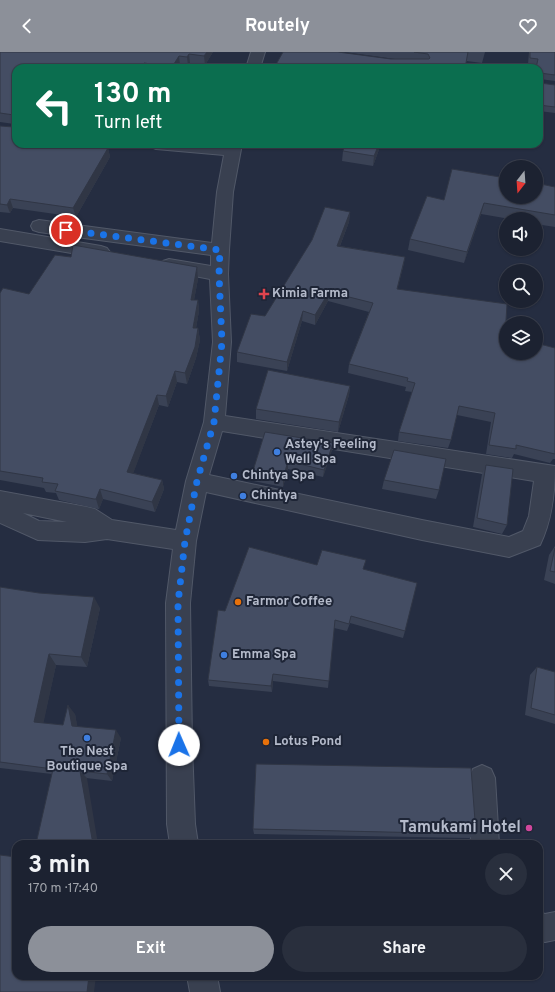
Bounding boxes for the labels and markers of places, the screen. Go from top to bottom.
pin [49,213,83,247]
place label: Kimia Farma [272,286,348,302]
marker: Kimia Farma [259,289,269,299]
place label: Astey's Feeling Well Spa [285,437,377,468]
marker: Astey's Feeling Well Spa [272,447,282,457]
place label: Chintya Spa [242,468,314,484]
marker: Chintya Spa [229,471,239,481]
place label: Chintya [251,488,297,504]
marker: Chintya [238,491,248,501]
place label: Farmor Coffee [246,594,332,610]
marker: Farmor Coffee [233,597,243,607]
place label: Emma Spa [232,647,296,663]
marker: Emma Spa [219,650,229,660]
marker: The Nest Boutique Spa [82,733,92,743]
place label: Lotus Pond [274,734,342,750]
marker: Lotus Pond [261,737,271,747]
place label: The Nest Boutique Spa [47,744,128,775]
place label: Tamukami Hotel [399,818,521,838]
marker: Tamukami Hotel [524,823,534,833]

